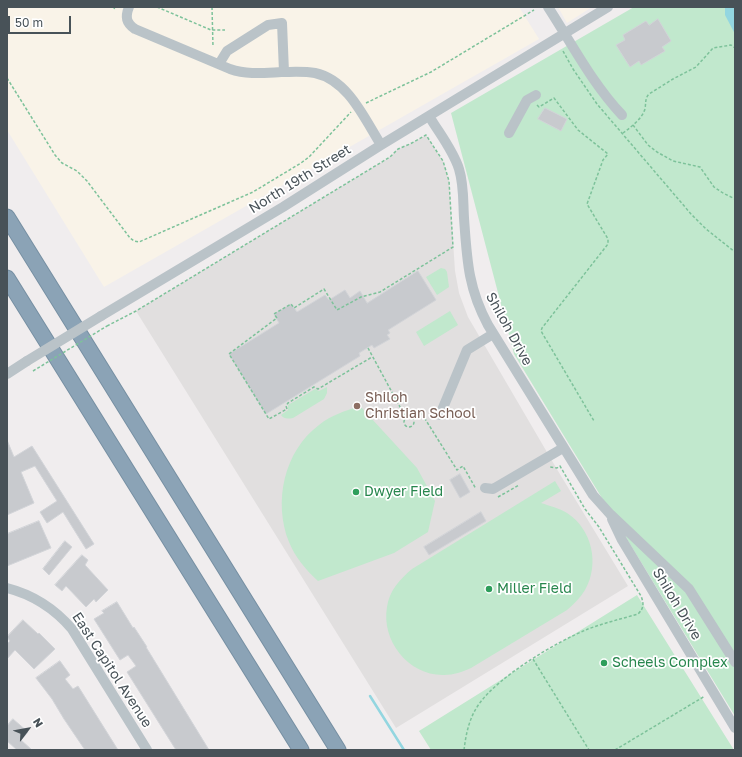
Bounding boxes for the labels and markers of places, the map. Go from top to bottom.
place label: Shiloh Christian School [365,390,476,422]
marker: Shiloh Christian School [352,401,362,411]
place label: Dwyer Field [364,484,443,500]
marker: Dwyer Field [351,487,361,497]
place label: Miller Field [497,581,572,597]
marker: Miller Field [484,584,494,594]
place label: Scheels Complex [612,655,728,671]
marker: Scheels Complex [599,658,609,668]

